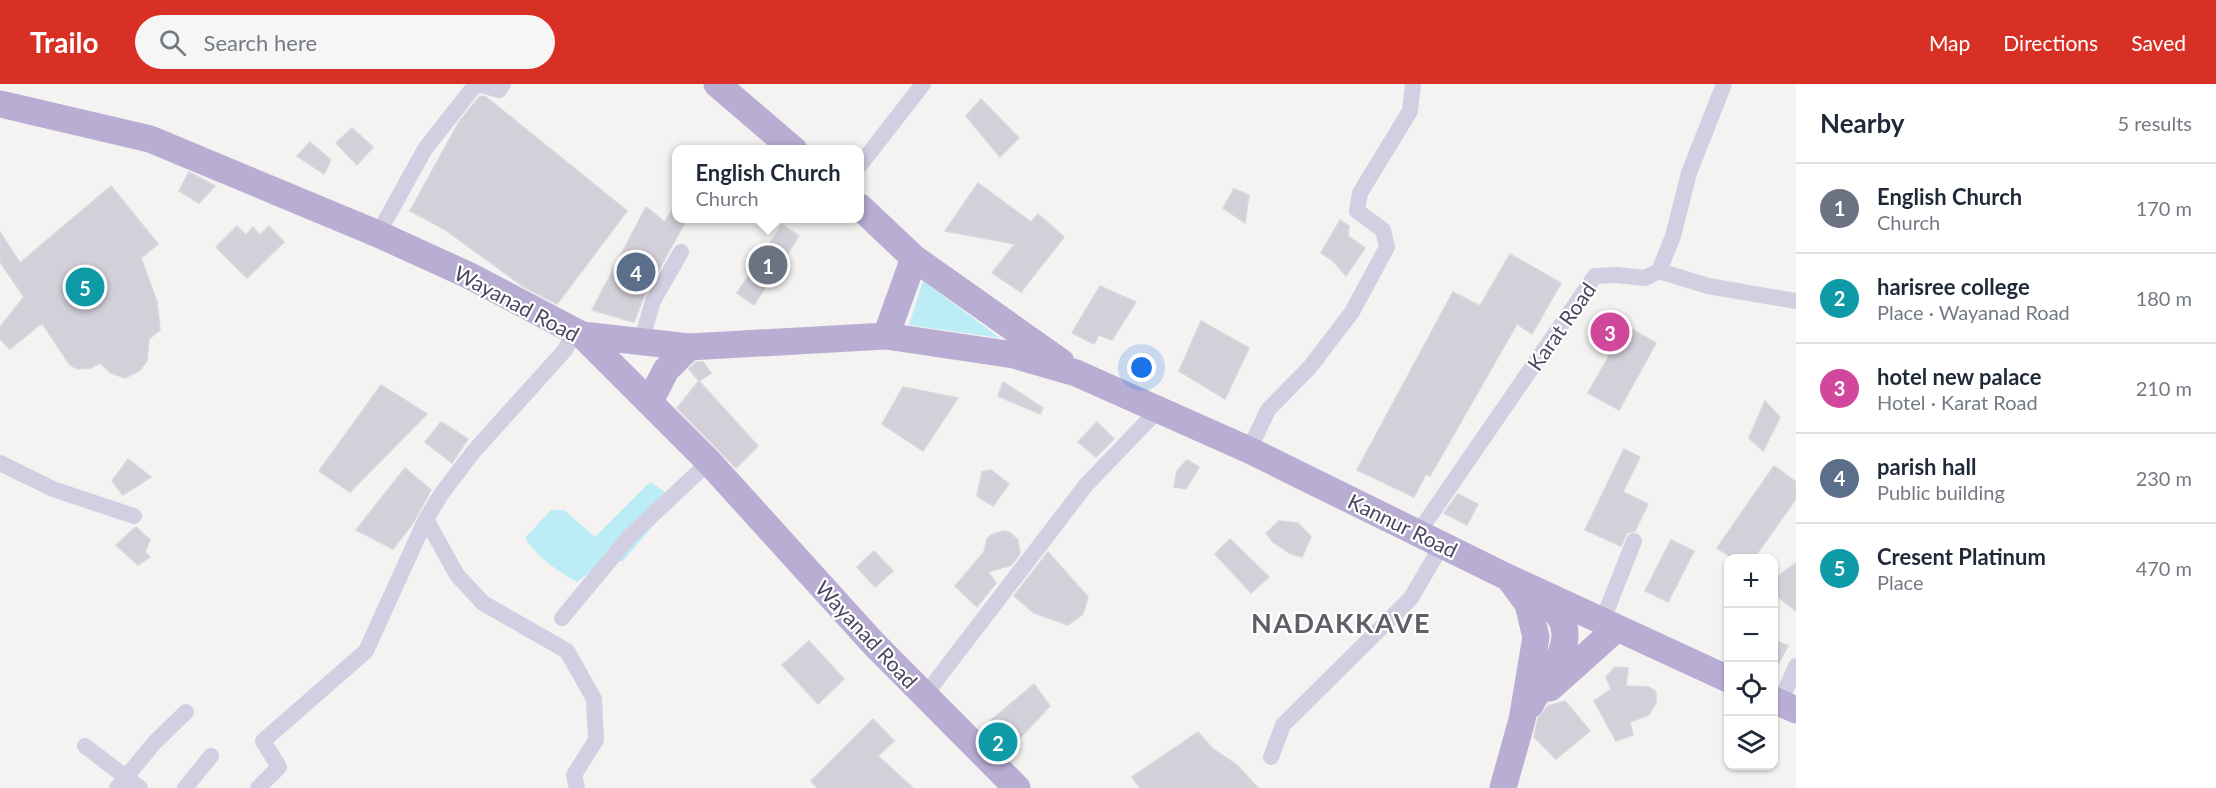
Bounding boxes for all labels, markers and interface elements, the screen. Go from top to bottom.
search box [135,15,555,69]
text: Trailo [30,25,99,59]
icon: search [156,26,189,59]
text: Search here [204,29,317,56]
text: Map [1929,30,1970,55]
text: Directions [2003,30,2098,55]
text: Saved [2131,30,2186,55]
text: Nearby [1820,107,1905,139]
text: 5 results [2117,111,2192,135]
popup [672,145,864,223]
text: English Church [695,159,841,186]
text: English Church [1877,183,2022,210]
text: Church [695,186,759,210]
text: 1 [1834,196,1845,220]
text: 170 m [2136,196,2192,220]
text: Church [1877,210,1940,234]
pin: 1 [748,242,788,288]
pin: 4 [616,250,656,294]
street label: Wayanad Road [450,260,584,346]
pin: 5 [66,264,104,310]
text: harisree college [1877,273,2030,300]
street label: Karat Road [1522,277,1600,375]
text: 2 [1834,286,1845,310]
text: 180 m [2136,286,2192,310]
text: Place · Wayanad Road [1877,300,2070,324]
pin: 3 [1590,310,1630,354]
your location [1127,353,1156,382]
text: hotel new palace [1877,363,2041,390]
text: 3 [1834,376,1845,400]
text: 210 m [2136,376,2192,400]
text: Hotel · Karat Road [1877,390,2038,414]
text: parish hall [1877,453,1976,480]
text: 4 [1834,466,1845,490]
text: 230 m [2136,466,2192,490]
text: Public building [1877,480,2005,504]
street label: Kannur Road [1344,488,1462,562]
text: Cresent Platinum [1877,543,2046,570]
map controls [1724,554,1778,770]
button: + [1724,554,1778,608]
text: 5 [1834,556,1845,580]
text: 470 m [2136,556,2192,580]
text: Place [1877,570,1924,594]
street label: Wayanad Road [811,575,923,693]
district label: NADAKKAVE [1251,606,1431,639]
button: − [1724,608,1778,662]
button: locate [1724,662,1778,716]
button: layers [1724,716,1778,770]
pin: 2 [978,720,1018,764]

